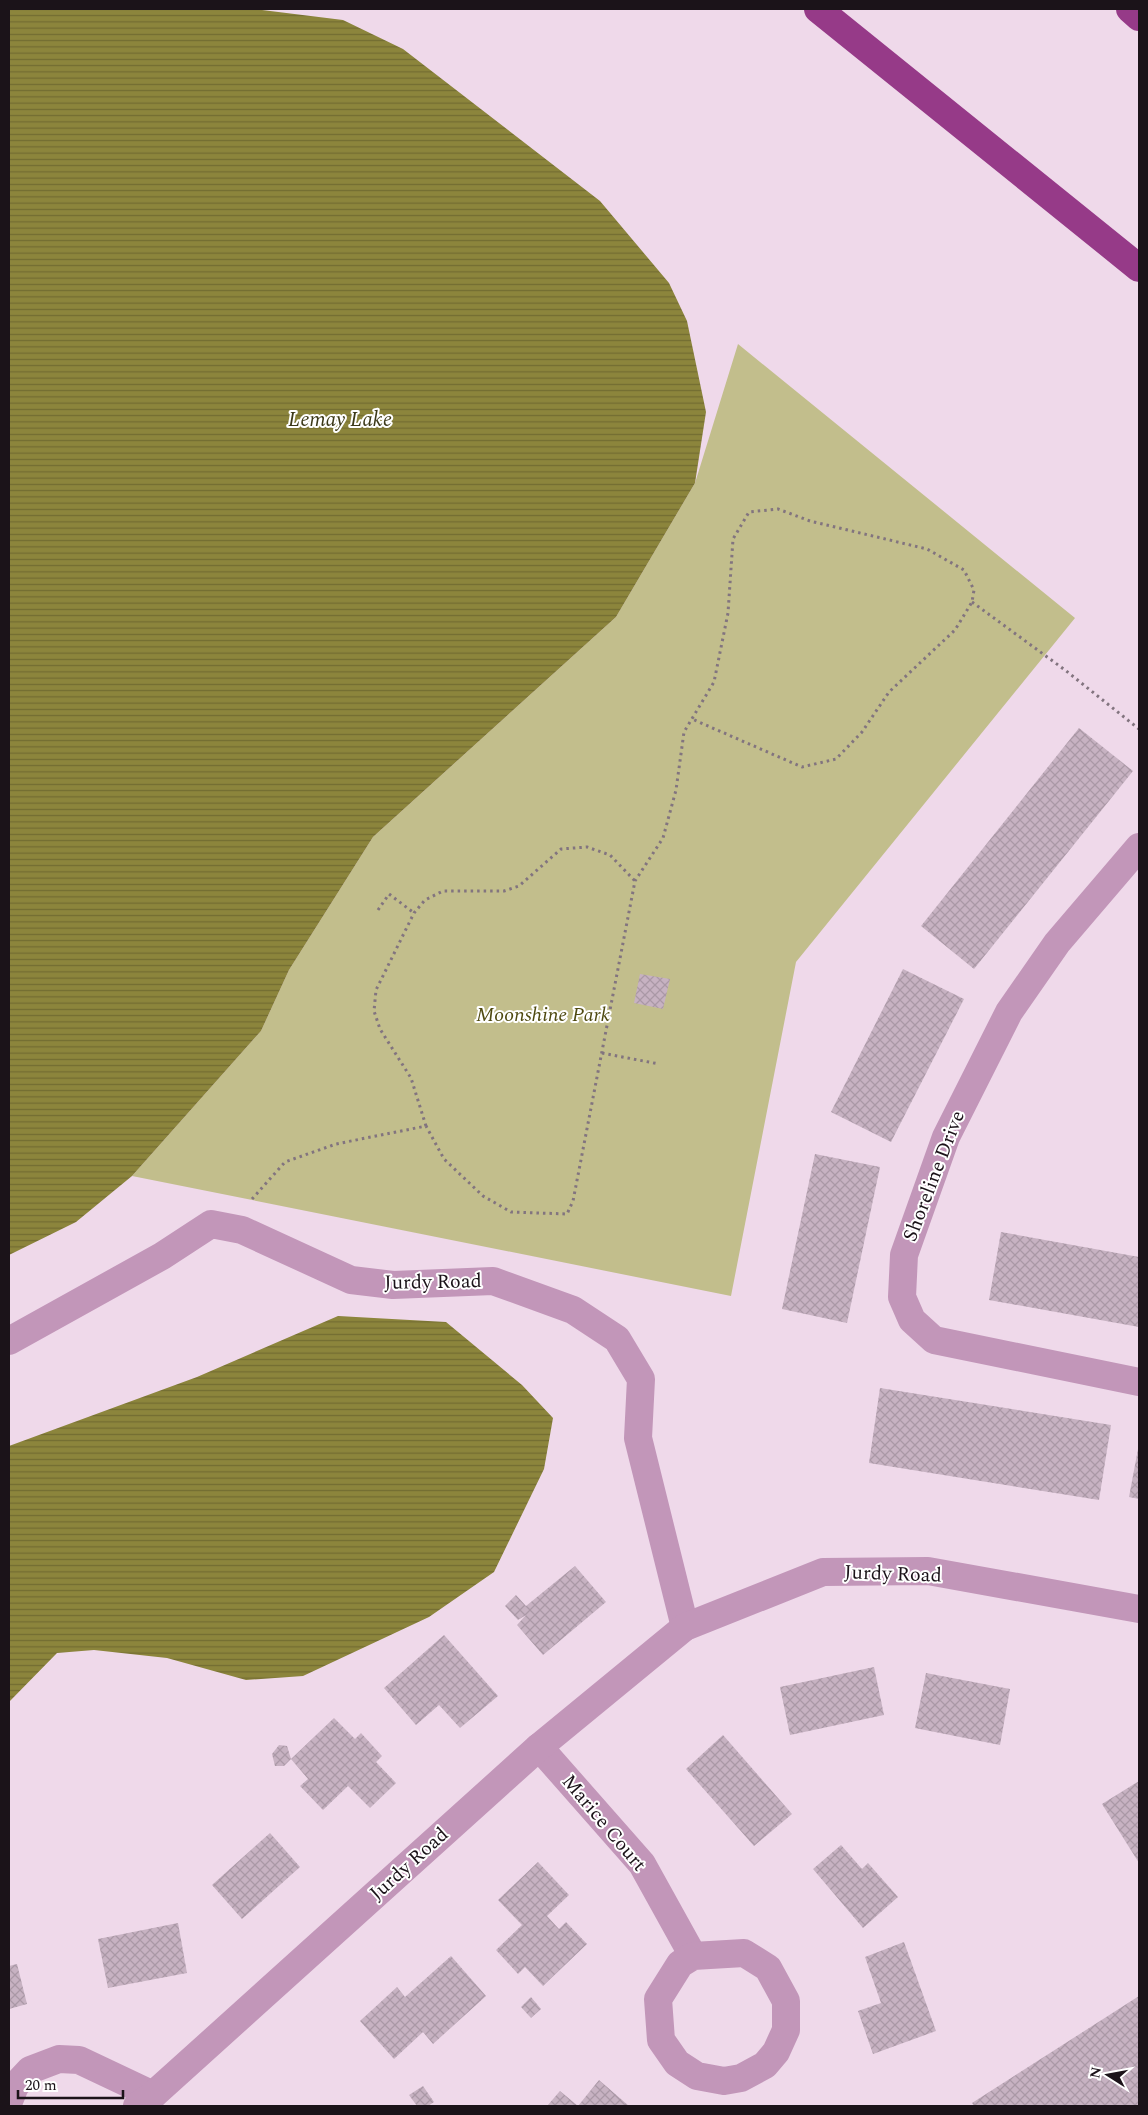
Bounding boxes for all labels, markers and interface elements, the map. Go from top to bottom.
water label: Lemay Lake [288,404,392,436]
park label: Moonshine Park [476,1000,611,1030]
street label: Shoreline Drive [895,1106,973,1246]
street label: Jurdy Road [384,1266,482,1298]
street label: Jurdy Road [844,1557,942,1591]
street label: Marice Court [554,1768,654,1878]
street label: Jurdy Road [363,1820,455,1908]
north arrow [1083,2050,1133,2100]
text: N [1084,2065,1107,2080]
scale bar [18,2068,122,2100]
text: 20 m [25,2074,57,2097]

